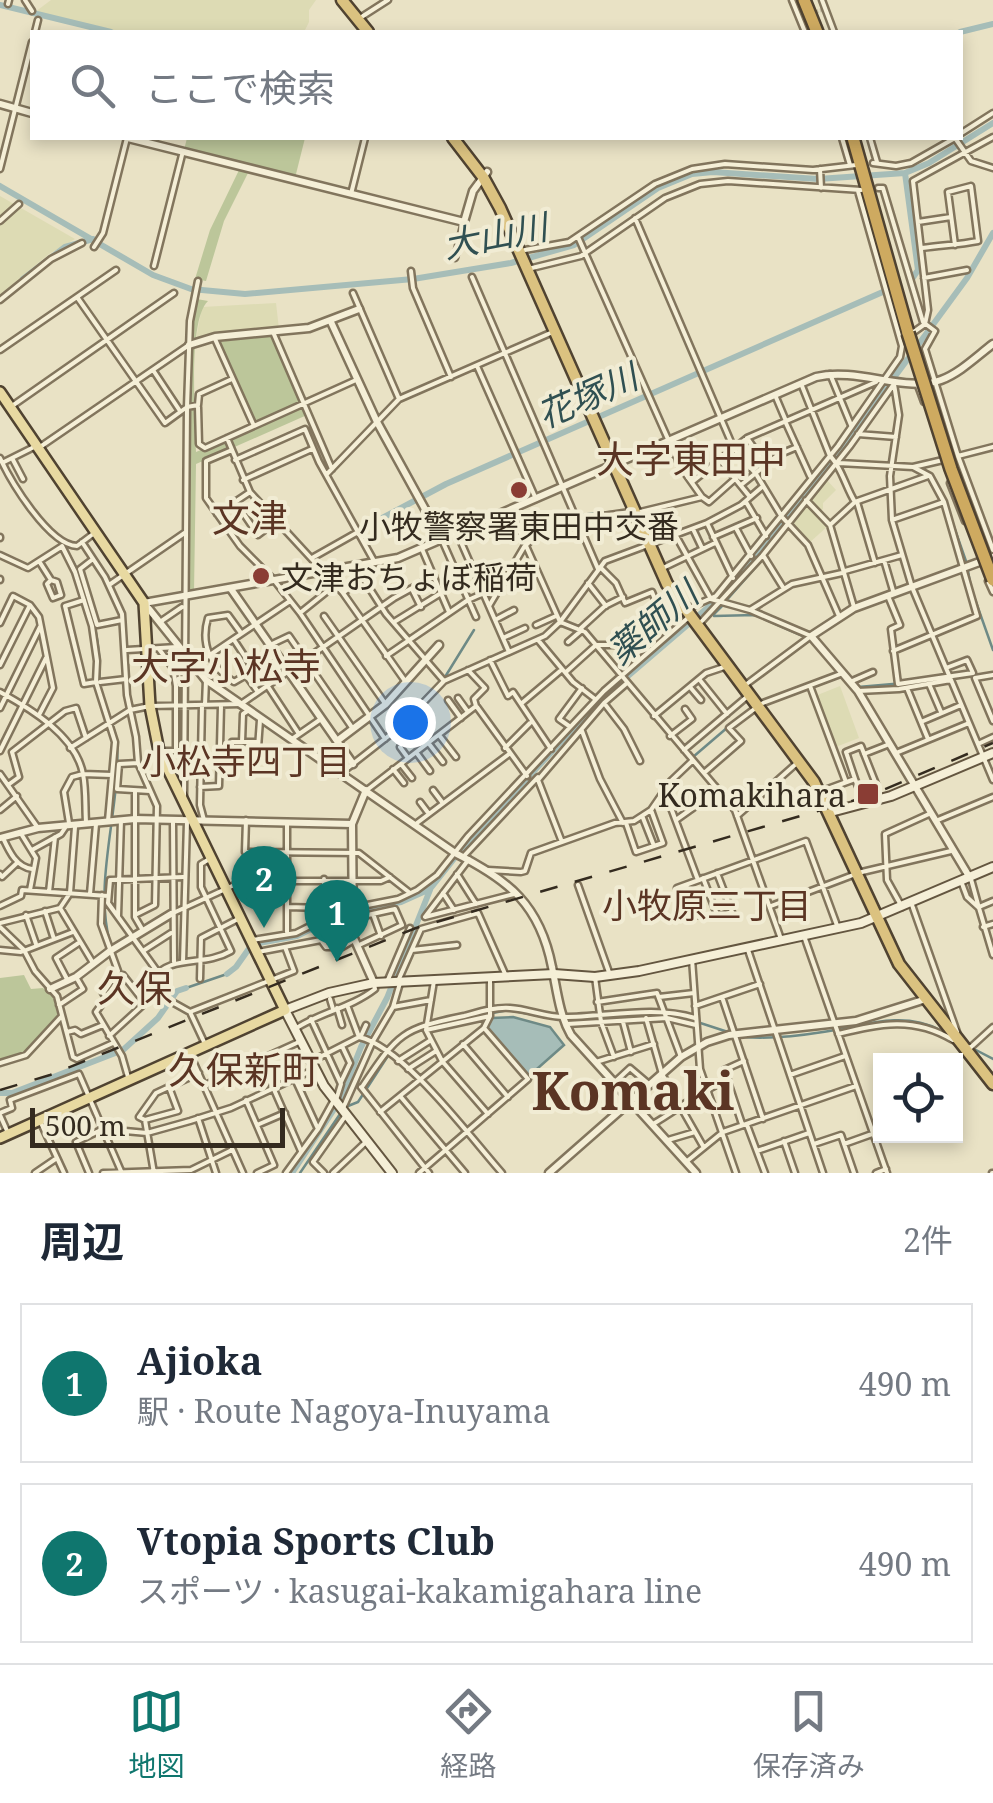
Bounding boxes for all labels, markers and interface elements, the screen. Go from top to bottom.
search box [30,30,963,140]
icon: search [65,58,120,113]
text: ここで検索 [145,61,335,113]
water label: 大山川 [439,201,555,268]
water label: 花塚川 [529,351,648,438]
district label: 大字東田中 [596,432,786,484]
marker: 小牧警察署東田中交番 [508,479,530,501]
district label: 文津 [212,491,288,543]
place label: 小牧警察署東田中交番 [359,504,679,547]
place label: 文津おちょぼ稲荷 [281,555,537,598]
marker: 文津おちょぼ稲荷 [250,565,272,587]
water label: 薬師川 [597,568,710,674]
district label: 大字小松寺 [131,639,321,691]
your location [385,697,436,748]
district label: 小松寺四丁目 [141,737,351,784]
place label: Komakihara [658,773,846,816]
marker: Komakihara [855,781,881,807]
pin: 2 [232,846,296,928]
pin: 1 [304,880,370,962]
district label: 小牧原三丁目 [602,881,812,928]
district label: 久保 [97,961,173,1013]
district label: 久保新町 [168,1043,320,1095]
map controls [873,1053,963,1143]
button: locate [873,1053,963,1143]
district label: Komaki [532,1054,734,1125]
scale bar [30,1103,285,1148]
text: 500 m [45,1106,126,1144]
text: 周辺 [40,1212,124,1269]
text: 2件 [903,1218,953,1261]
text: Ajioka [137,1334,262,1386]
text: 1 [65,1362,84,1405]
text: 490 m [859,1362,951,1405]
text: 駅 · Route Nagoya-Inuyama [137,1389,551,1432]
text: Vtopia Sports Club [137,1514,495,1566]
text: 2 [65,1542,84,1585]
text: 490 m [859,1542,951,1585]
text: スポーツ · kasugai-kakamigahara line [137,1569,702,1612]
tab: 地図 [128,1684,184,1784]
tab: 経路 [440,1684,497,1784]
tab: 保存済み [753,1684,865,1784]

